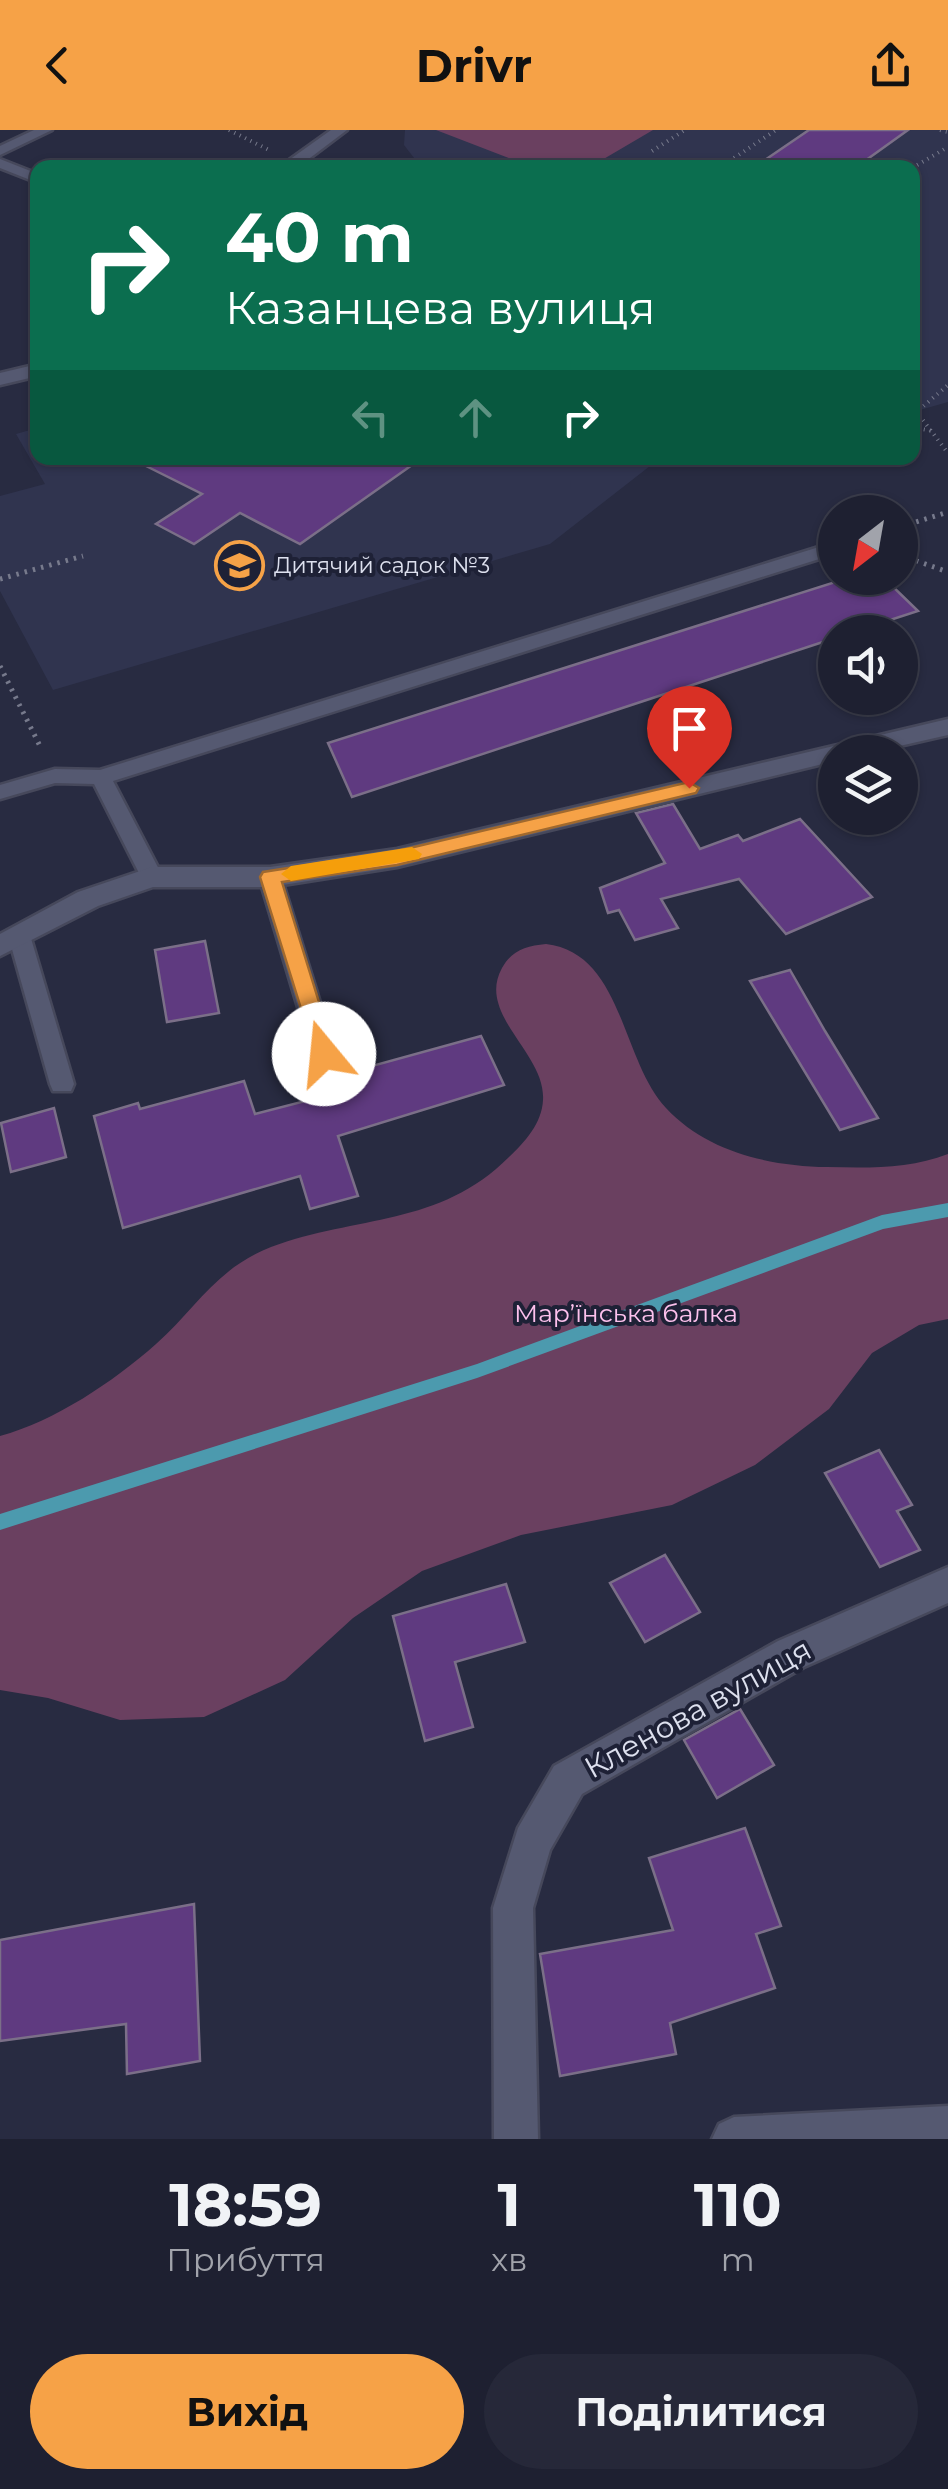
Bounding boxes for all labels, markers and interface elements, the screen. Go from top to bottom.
icon: back [30,38,85,93]
text: Drivr [416,38,532,93]
icon: share [863,38,918,93]
text: 40 m [225,194,414,280]
icon: right [60,200,190,330]
text: Казанцева вулиця [225,280,656,335]
icon: left [343,390,398,445]
icon: ahead [448,390,503,445]
icon: right [553,390,608,445]
north arrow [818,495,918,595]
map controls [818,495,918,835]
school or university icon: Дитячий садок №3 [213,539,265,591]
place label: Дитячий садок №3 [274,552,490,579]
button: sound [818,615,918,715]
pin [647,686,732,789]
icon: arrive [662,701,717,756]
button: layers [818,735,918,835]
position arrow [272,1002,376,1106]
park label: Мар’їнська балка [514,1298,738,1328]
street label: Кленова вулиця [578,1631,818,1786]
text: 18:59 [169,2168,322,2241]
text: 1 [498,2168,521,2241]
text: 110 [694,2168,782,2241]
text: Прибуття [166,2240,325,2279]
text: хв [491,2240,528,2279]
text: m [721,2240,755,2279]
button: Вихід [30,2354,464,2469]
button: Поділитися [484,2354,918,2469]

